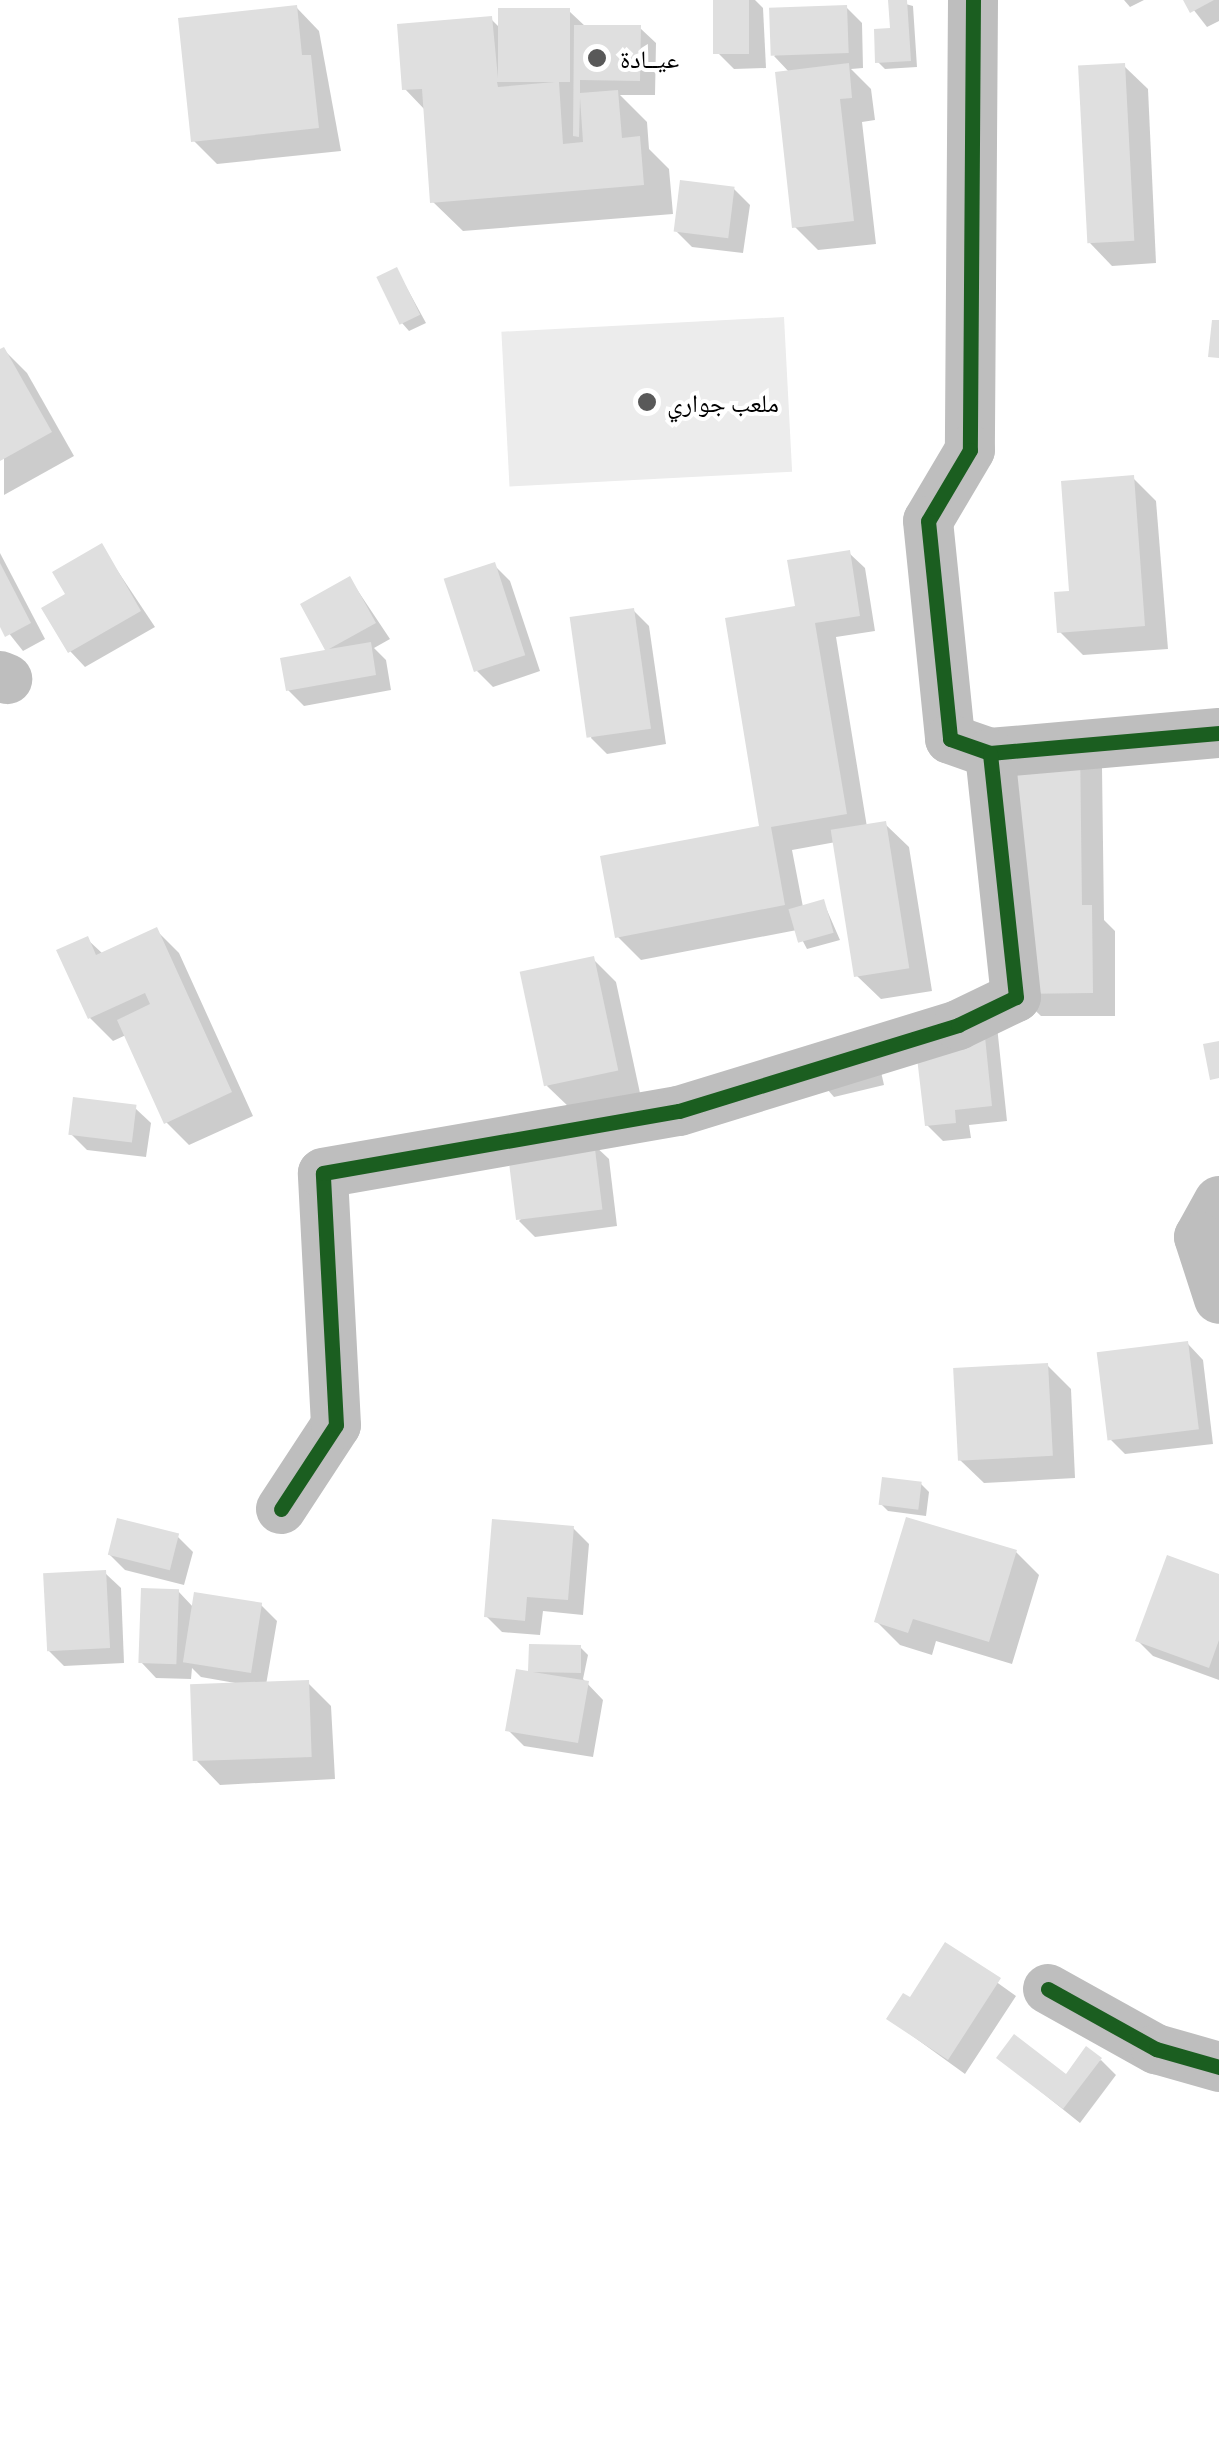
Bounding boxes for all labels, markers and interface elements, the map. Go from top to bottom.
place label: عيــادة [620,43,679,73]
marker: عيــادة [584,45,610,71]
place label: ملعب جواري [667,387,779,417]
marker: ملعب جواري [636,391,658,413]

